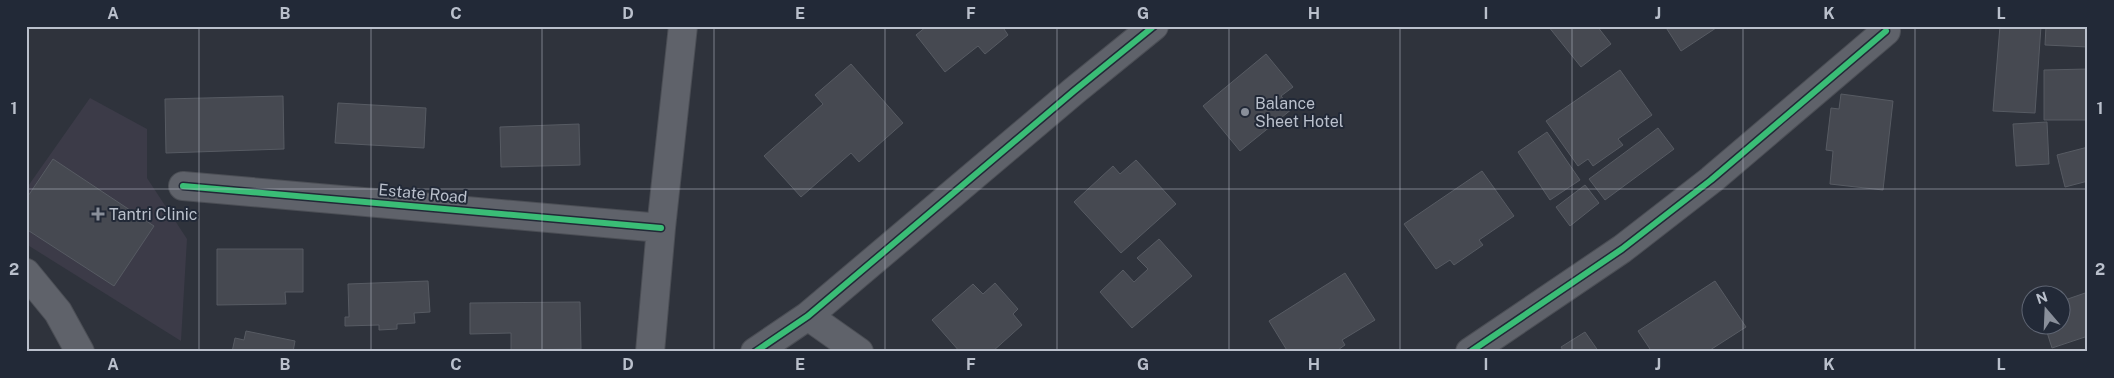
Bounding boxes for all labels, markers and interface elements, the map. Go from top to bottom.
text: A [107,4,119,23]
text: B [280,4,291,23]
text: C [450,4,462,23]
text: D [622,4,634,23]
text: E [795,4,805,23]
text: F [966,4,976,23]
text: G [1137,4,1149,23]
text: H [1308,4,1320,23]
text: I [1484,4,1488,23]
text: J [1655,4,1661,23]
text: K [1823,4,1835,23]
text: L [1996,4,2006,23]
place label: Balance Sheet Hotel [1255,94,1344,131]
text: 1 [11,99,17,118]
text: 1 [2097,99,2103,118]
marker: Balance Sheet Hotel [1239,106,1251,118]
street label: Estate Road [378,180,468,207]
place label: Tantri Clinic [109,205,197,224]
marker: Tantri Clinic [91,207,105,221]
text: 2 [9,260,19,279]
text: 2 [2095,260,2105,279]
north arrow [2022,286,2072,336]
text: N [2034,288,2050,307]
text: A [107,355,119,374]
text: B [280,355,291,374]
text: C [450,355,462,374]
text: D [622,355,634,374]
text: E [795,355,805,374]
text: F [966,355,976,374]
text: G [1137,355,1149,374]
text: H [1308,355,1320,374]
text: I [1484,355,1488,374]
text: J [1655,355,1661,374]
text: K [1823,355,1835,374]
text: L [1996,355,2006,374]

